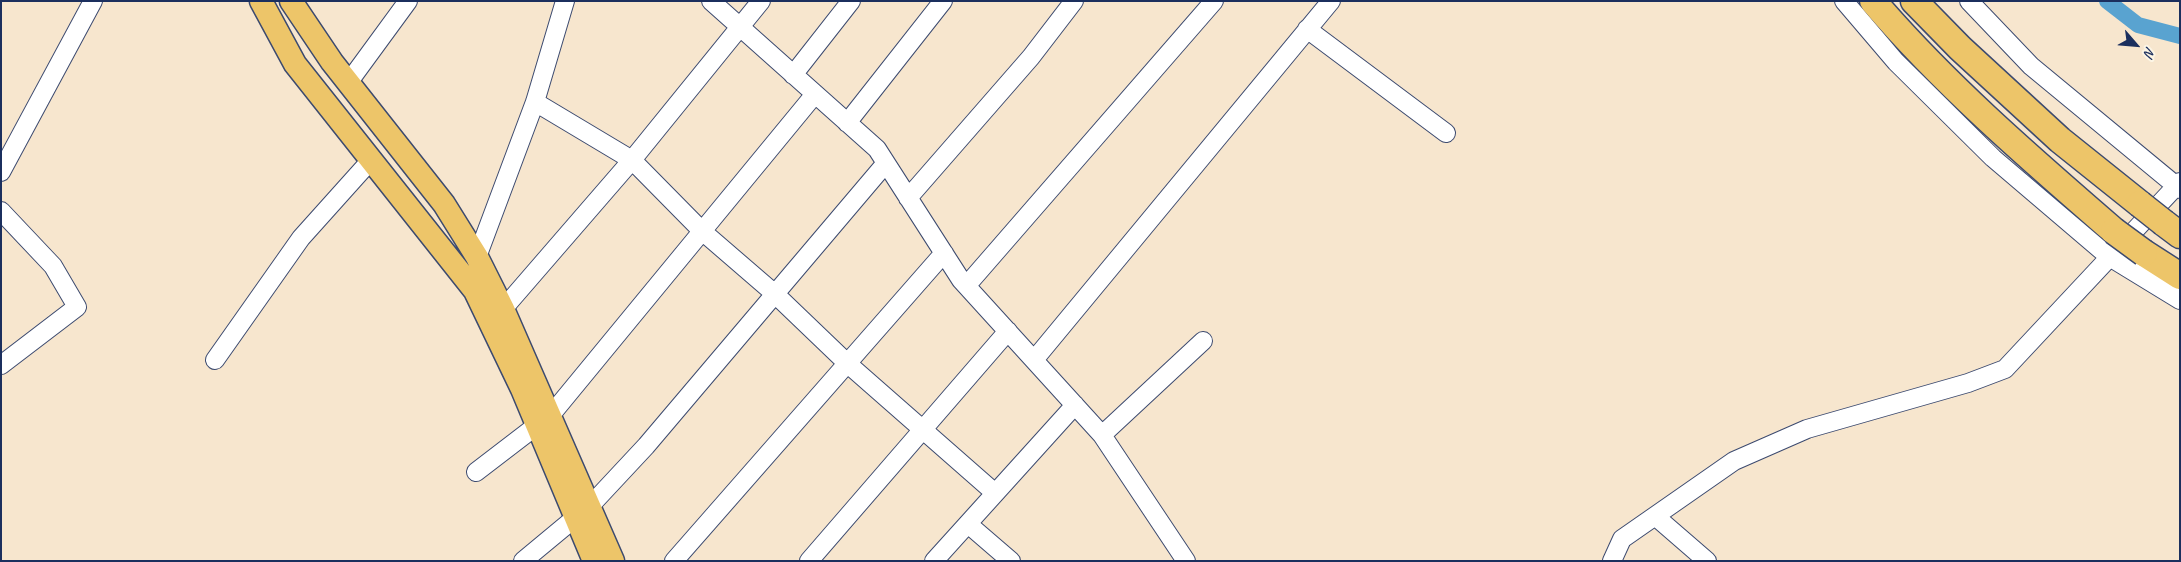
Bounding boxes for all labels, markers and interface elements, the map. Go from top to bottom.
north arrow [2111,20,2161,70]
text: N [2140,44,2159,60]

